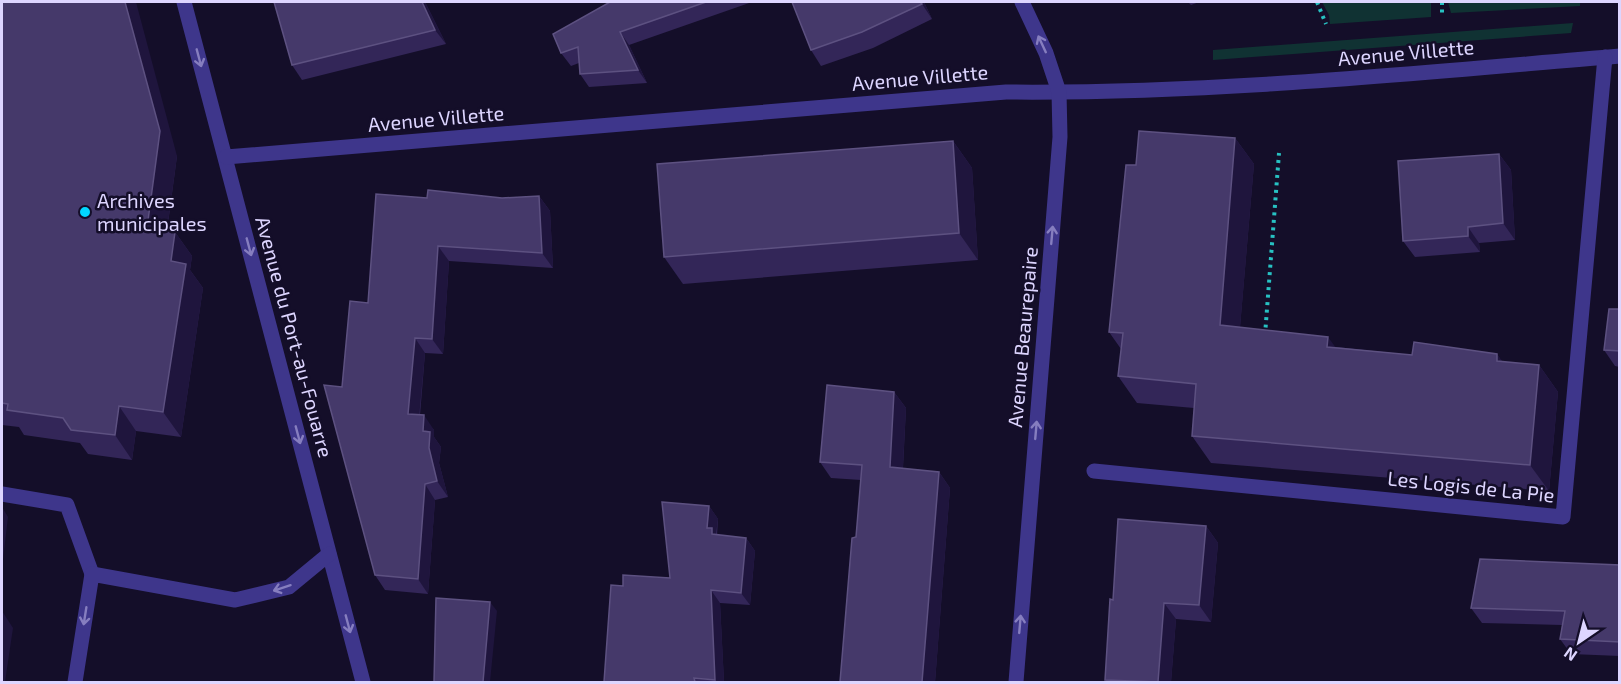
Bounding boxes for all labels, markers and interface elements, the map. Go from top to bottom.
street label: Avenue Villette [1337,34,1475,70]
one-way arrow [1035,35,1047,53]
one-way arrow [194,48,206,67]
street label: Avenue Villette [851,59,989,95]
street label: Avenue Villette [367,100,505,136]
place label: Archives municipales [97,188,207,235]
marker: Archives municipales [78,205,92,219]
street label: Avenue du Port-au-Fouarre [251,214,339,460]
one-way arrow [1047,226,1058,246]
one-way arrow [244,237,255,256]
street label: Avenue Beaurepaire [1002,245,1042,428]
one-way arrow [1031,420,1042,440]
one-way arrow [293,425,305,444]
street label: Les Logis de La Pie [1386,465,1556,507]
one-way arrow [274,583,292,594]
one-way arrow [80,605,91,625]
north arrow [1549,612,1609,672]
one-way arrow [342,614,354,633]
one-way arrow [1015,615,1026,635]
text: N [1560,644,1580,666]

